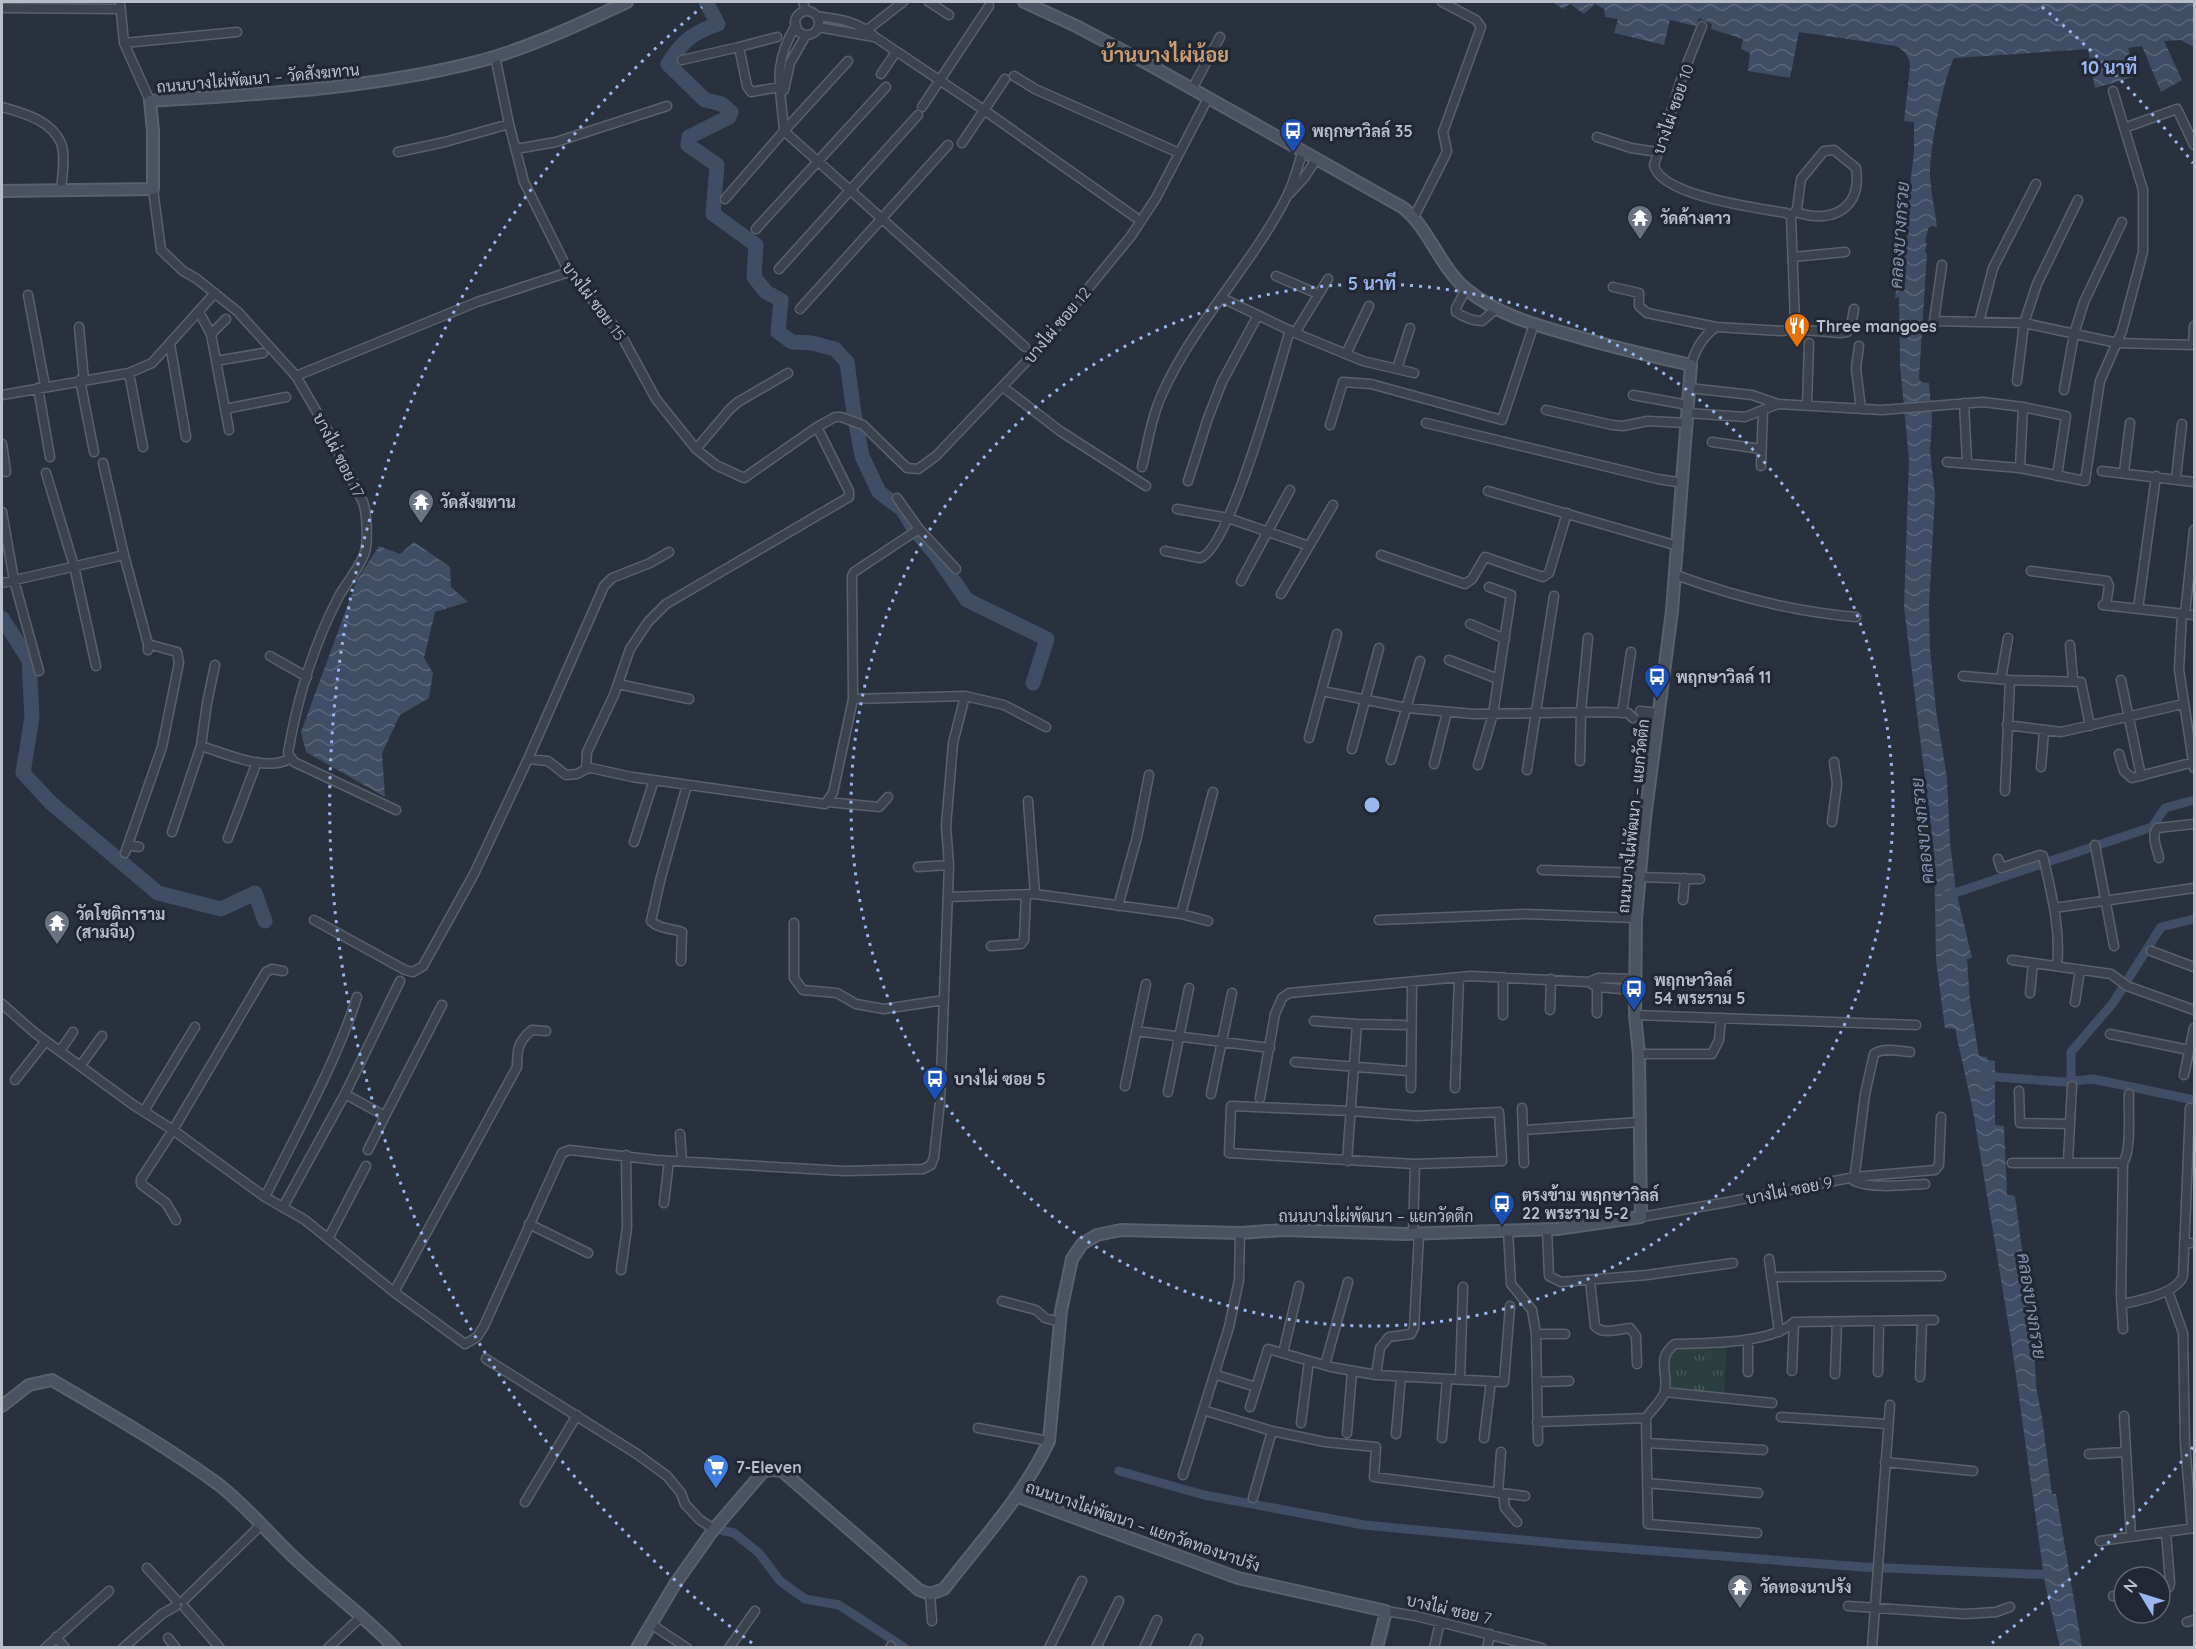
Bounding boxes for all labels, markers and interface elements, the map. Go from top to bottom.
district label: บ้านบางไผ่น้อย [1101,41,1229,67]
text: 10 นาที [2081,55,2137,79]
street label: ถนนบางไผ่พัฒนา – วัดสังฆทาน [156,58,360,97]
street label: บางไผ่ ซอย 10 [1647,61,1698,157]
bus stop icon: พฤกษาวิลล์ 35 [1278,116,1308,154]
place label: พฤกษาวิลล์ 35 [1312,120,1413,141]
water label: คลองบางกรวย [1884,181,1914,289]
temple icon: วัดค้างคาว [1625,203,1655,241]
place label: วัดค้างคาว [1660,207,1731,228]
street label: บางไผ่ ซอย 15 [558,257,631,344]
text: 5 นาที [1348,271,1396,295]
street label: บางไผ่ ซอย 12 [1019,282,1095,367]
restaurant icon: Three mangoes [1782,311,1812,349]
place label: Three mangoes [1816,316,1937,336]
street label: บางไผ่ ซอย 17 [309,409,370,501]
temple icon: วัดสังฆทาน [406,487,436,525]
place label: วัดสังฆทาน [440,492,516,512]
bus stop icon: พฤกษาวิลล์ 11 [1642,662,1672,700]
place label: พฤกษาวิลล์ 11 [1676,666,1771,687]
street label: ถนนบางไผ่พัฒนา – แยกวัดตึก [1612,718,1653,914]
water label: คลองบางกรวย [1905,777,1939,885]
centre of rings [1362,795,1382,815]
place label: วัดโชติการาม (สามจีน) [76,903,165,942]
temple icon: วัดโชติการาม (สามจีน) [42,908,72,946]
place label: พฤกษาวิลล์ 54 พระราม 5 [1654,969,1746,1008]
bus stop icon: พฤกษาวิลล์ 54 พระราม 5 [1619,974,1649,1012]
bus stop icon: บางไผ่ ซอย 5 [920,1064,950,1102]
place label: บางไผ่ ซอย 5 [954,1068,1046,1089]
street label: บางไผ่ ซอย 9 [1744,1171,1834,1208]
place label: ตรงข้าม พฤกษาวิลล์ 22 พระราม 5-2 [1522,1184,1660,1223]
bus stop icon: ตรงข้าม พฤกษาวิลล์ 22 พระราม 5-2 [1487,1189,1517,1227]
street label: ถนนบางไผ่พัฒนา – แยกวัดตึก [1278,1205,1474,1226]
water label: คลองบางกรวย [2012,1251,2052,1361]
supermarket icon: 7-Eleven [701,1452,731,1490]
place label: 7-Eleven [736,1457,802,1477]
street label: ถนนบางไผ่พัฒนา – แยกวัดทองนาปรัง [1023,1475,1263,1576]
north arrow [2112,1565,2172,1625]
temple icon: วัดทองนาปรัง [1725,1572,1755,1610]
text: N [2119,1575,2142,1597]
place label: วัดทองนาปรัง [1760,1577,1852,1597]
street label: บางไผ่ ซอย 7 [1404,1589,1494,1629]

